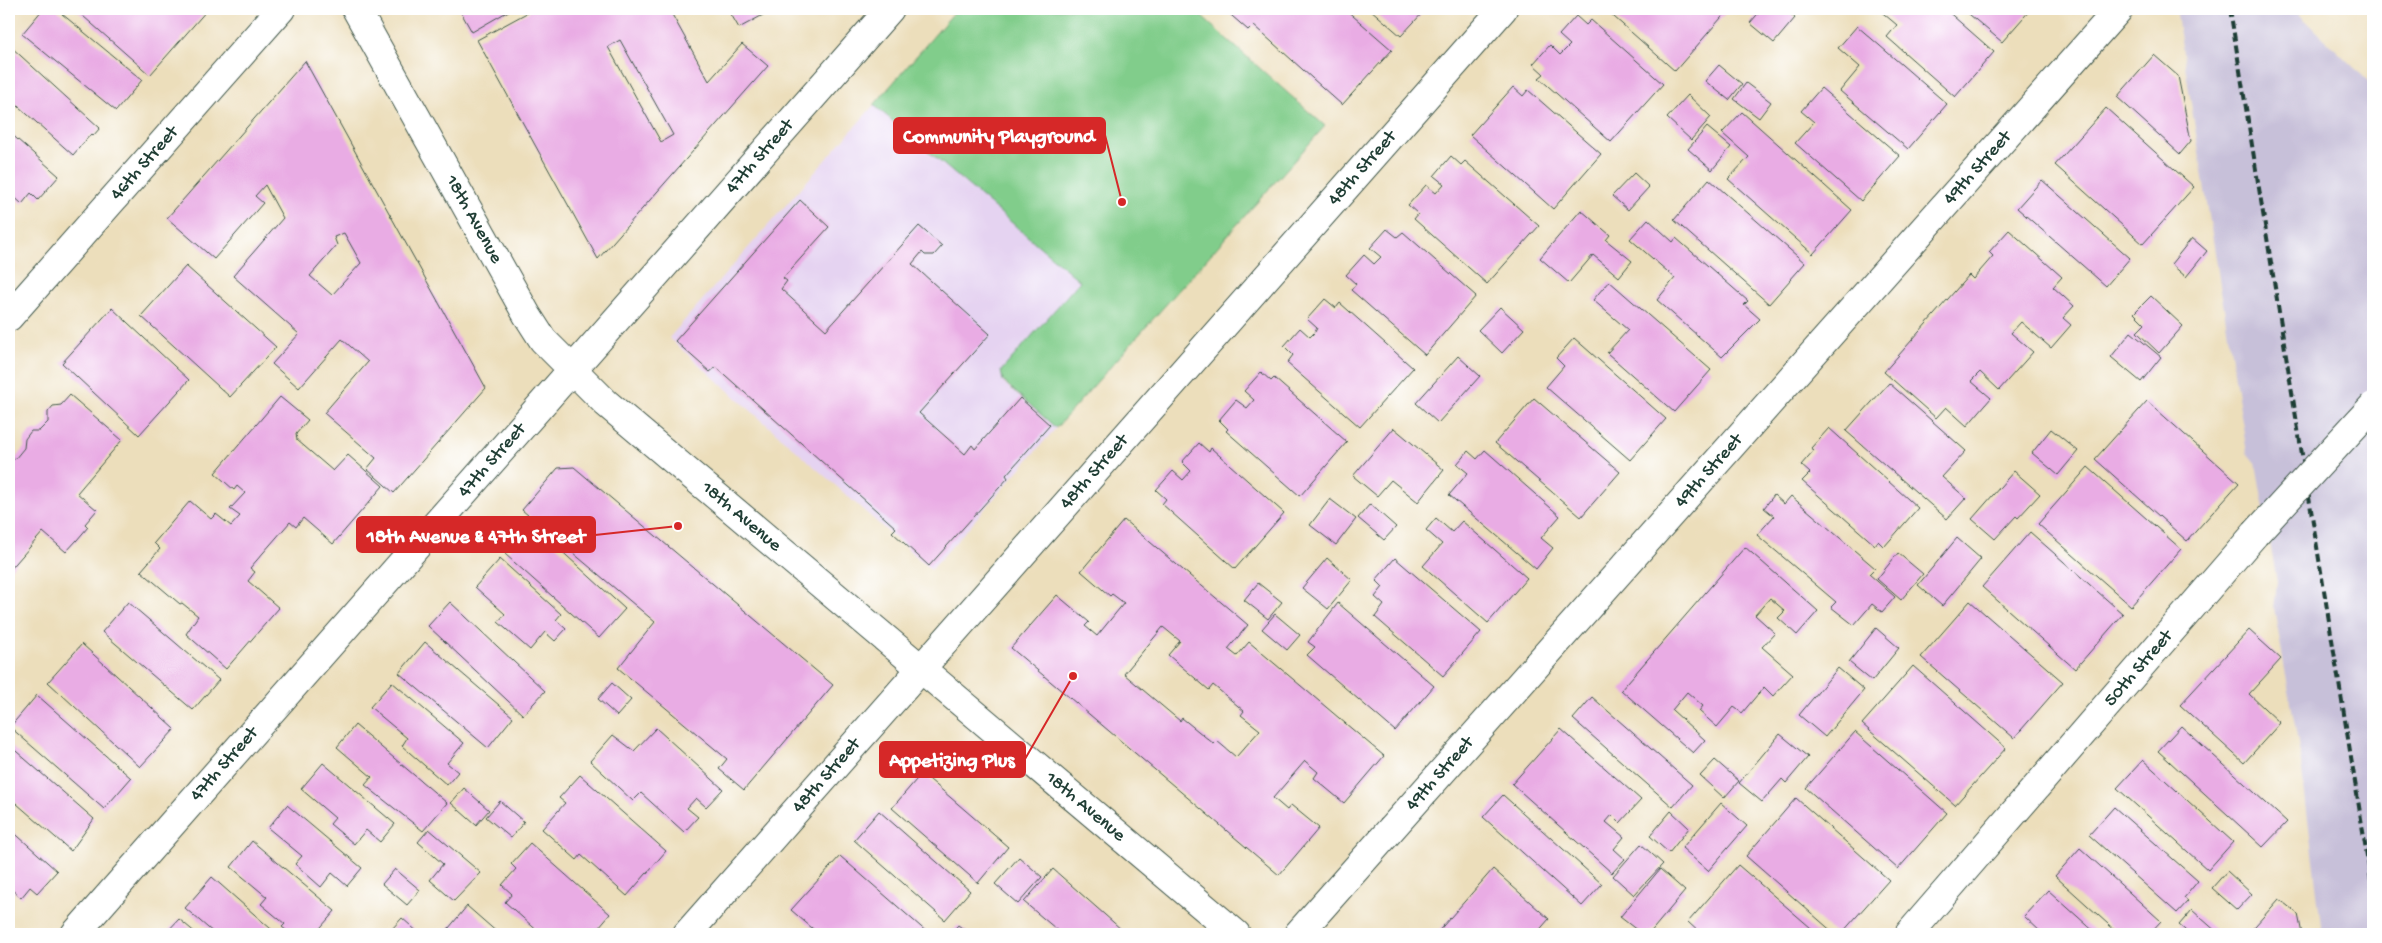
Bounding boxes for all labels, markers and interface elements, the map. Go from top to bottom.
street label: 47th Street [721,113,800,199]
callout: Community Playground [894,118,1105,153]
street label: 46th Street [106,120,185,205]
street label: 48th Street [1323,124,1403,211]
street label: 49th Street [1939,125,2018,210]
text: Community Playground [902,127,1097,150]
street label: 18th Avenue [439,170,508,268]
street label: 47th Street [453,417,533,503]
street label: 49th Street [1670,427,1749,513]
street label: 48th Street [1055,428,1135,514]
street label: 18th Avenue [696,476,786,557]
callout: 18th Avenue & 47th Street [357,517,595,552]
text: 18th Avenue & 47th Street [366,527,587,550]
street label: 50th Street [2099,624,2180,712]
street label: 47th Street [185,721,265,807]
street label: 49th Street [1401,730,1481,816]
street label: 48th Street [787,732,867,818]
callout: Appetizing Plus [880,742,1025,777]
text: Appetizing Plus [888,751,1016,774]
street label: 18th Avenue [1040,766,1130,847]

